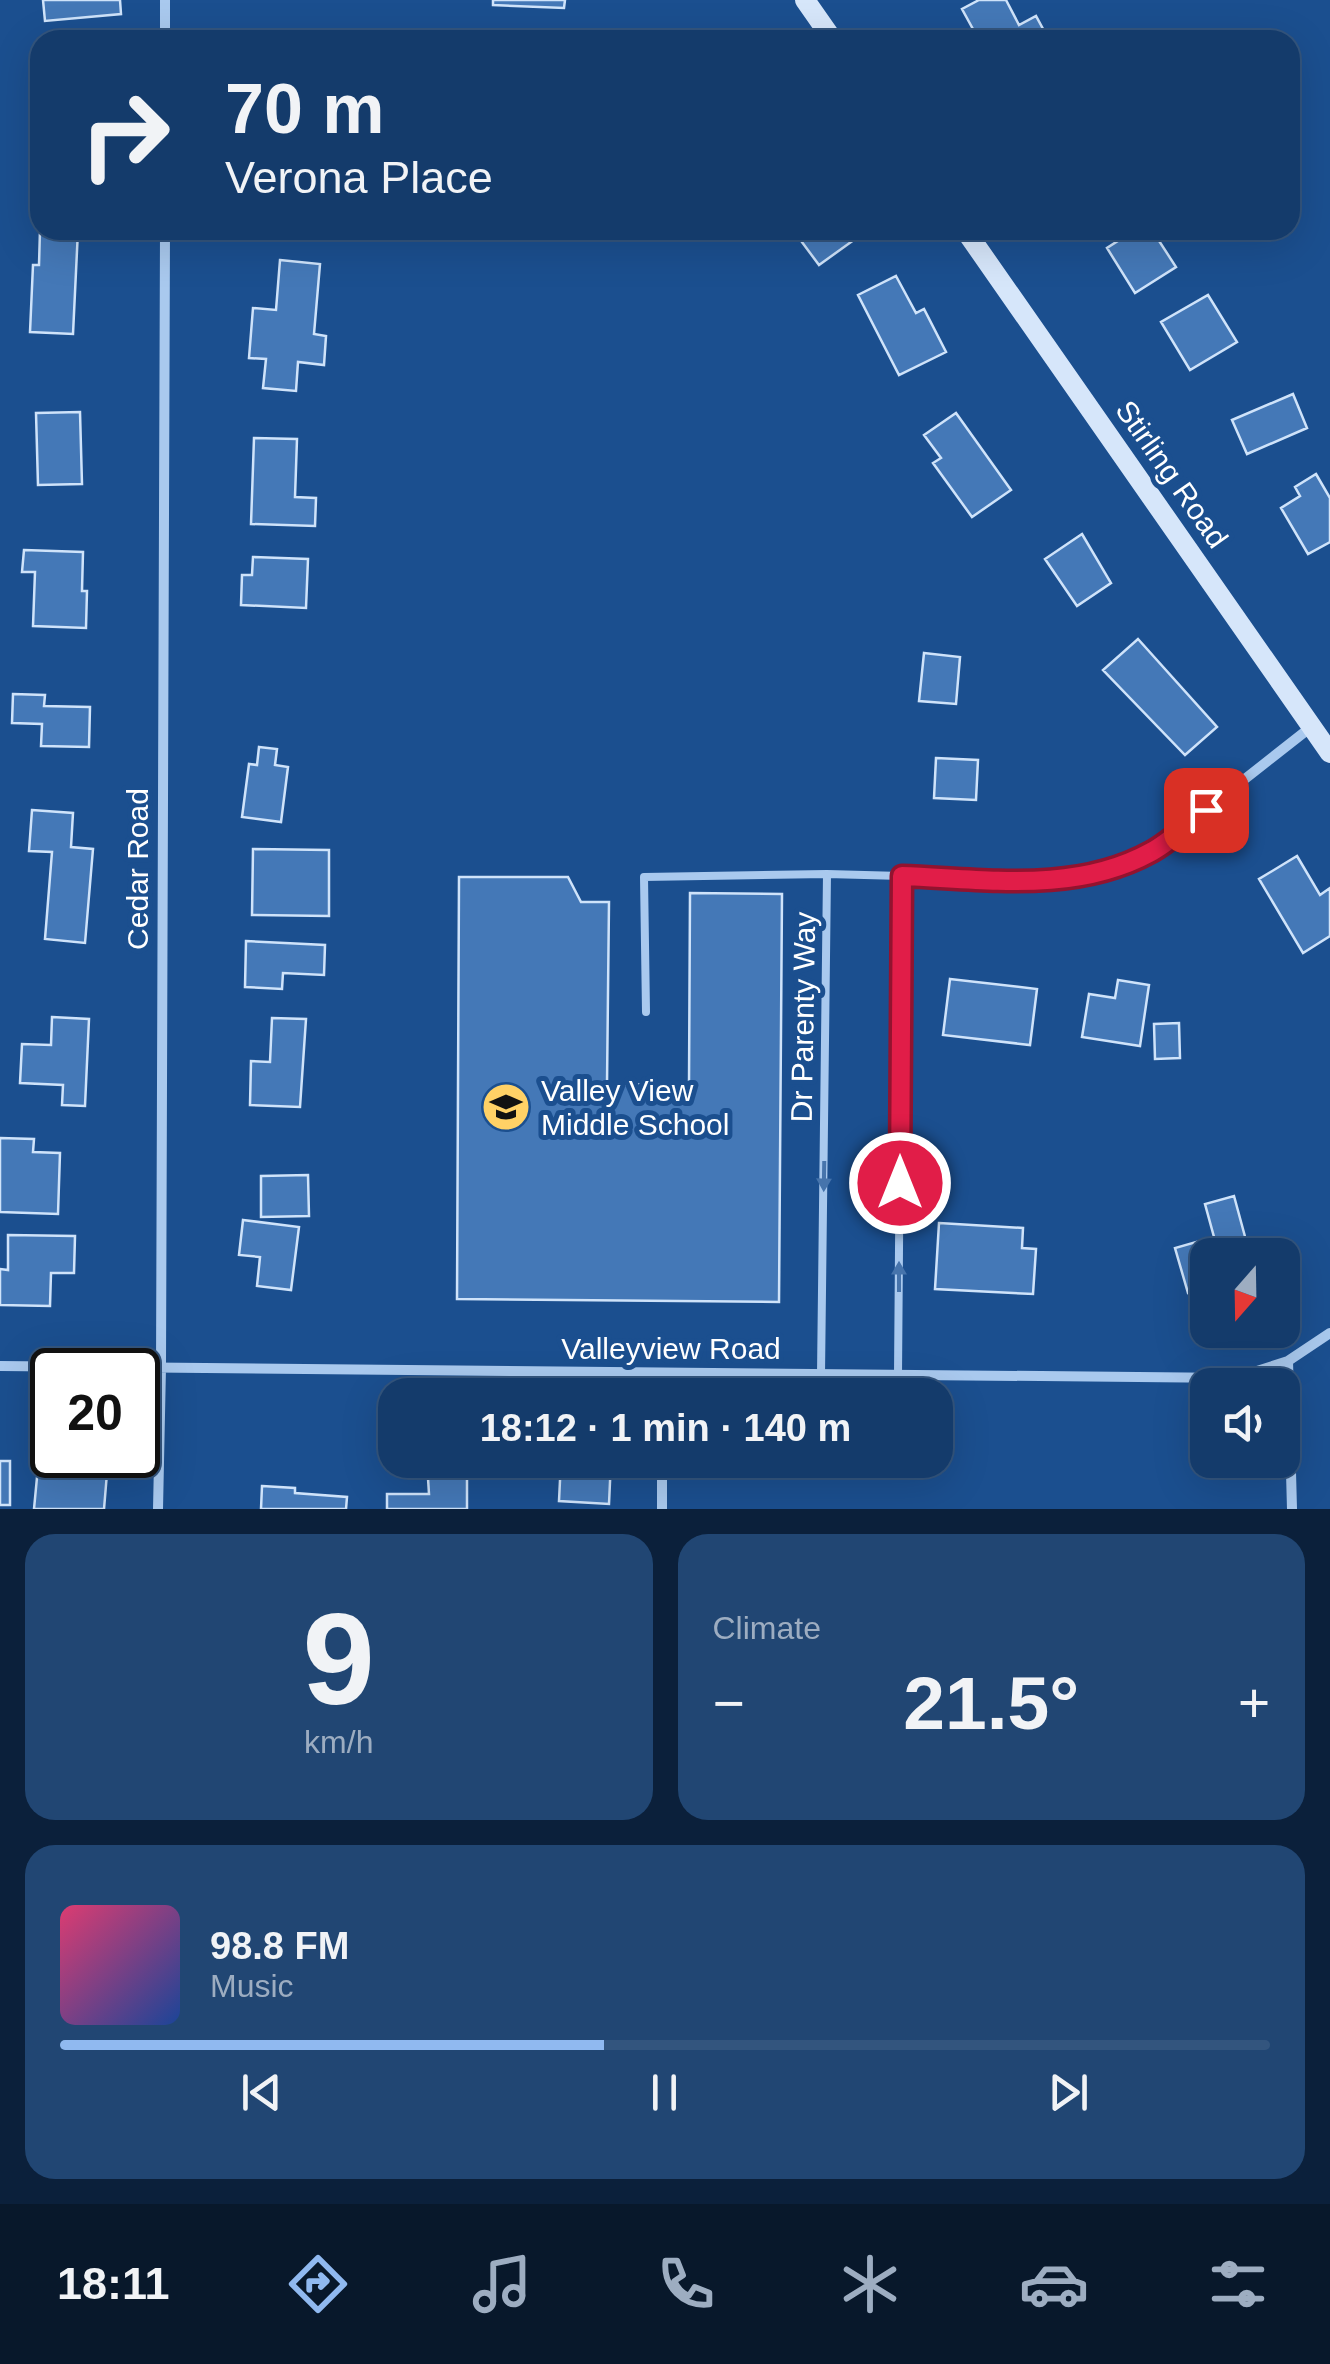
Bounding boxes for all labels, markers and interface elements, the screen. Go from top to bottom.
icon: right [60,70,190,200]
text: 70 m [225,70,385,148]
text: Verona Place [225,152,493,203]
street label: Stirling Road [1109,394,1235,554]
pin [1164,768,1249,853]
icon: arrive [1179,783,1234,838]
street label: Cedar Road [121,788,154,950]
street label: Dr Parenty Way [785,911,821,1123]
place label: Valley View Middle School [541,1074,729,1141]
school or university icon: Valley View Middle School [480,1081,532,1133]
position arrow [848,1131,952,1235]
one-way arrow [815,1161,831,1193]
north arrow [1190,1238,1300,1348]
map controls [1190,1238,1300,1478]
one-way arrow [891,1261,907,1293]
street label: Valleyview Road [561,1332,781,1365]
speed limit sign: 20 [30,1348,160,1478]
button: sound [1190,1368,1300,1478]
text: 18:12 · 1 min · 140 m [480,1407,851,1449]
text: 9 [303,1586,375,1732]
text: Climate [713,1610,821,1646]
text: 21.5° [903,1661,1079,1745]
text: − [713,1672,745,1734]
text: + [1238,1672,1270,1734]
text: km/h [304,1724,373,1760]
text: 98.8 FM [210,1925,349,1967]
text: Music [210,1968,294,2004]
icon: previous [234,2065,289,2120]
icon: pause [637,2065,692,2120]
icon: next [1041,2065,1096,2120]
icon: directions [283,2249,353,2319]
icon: music [467,2249,537,2319]
icon: phone [651,2249,721,2319]
icon: climate [835,2249,905,2319]
icon: car [1019,2249,1089,2319]
icon: filters [1203,2249,1273,2319]
text: 18:11 [57,2258,170,2309]

